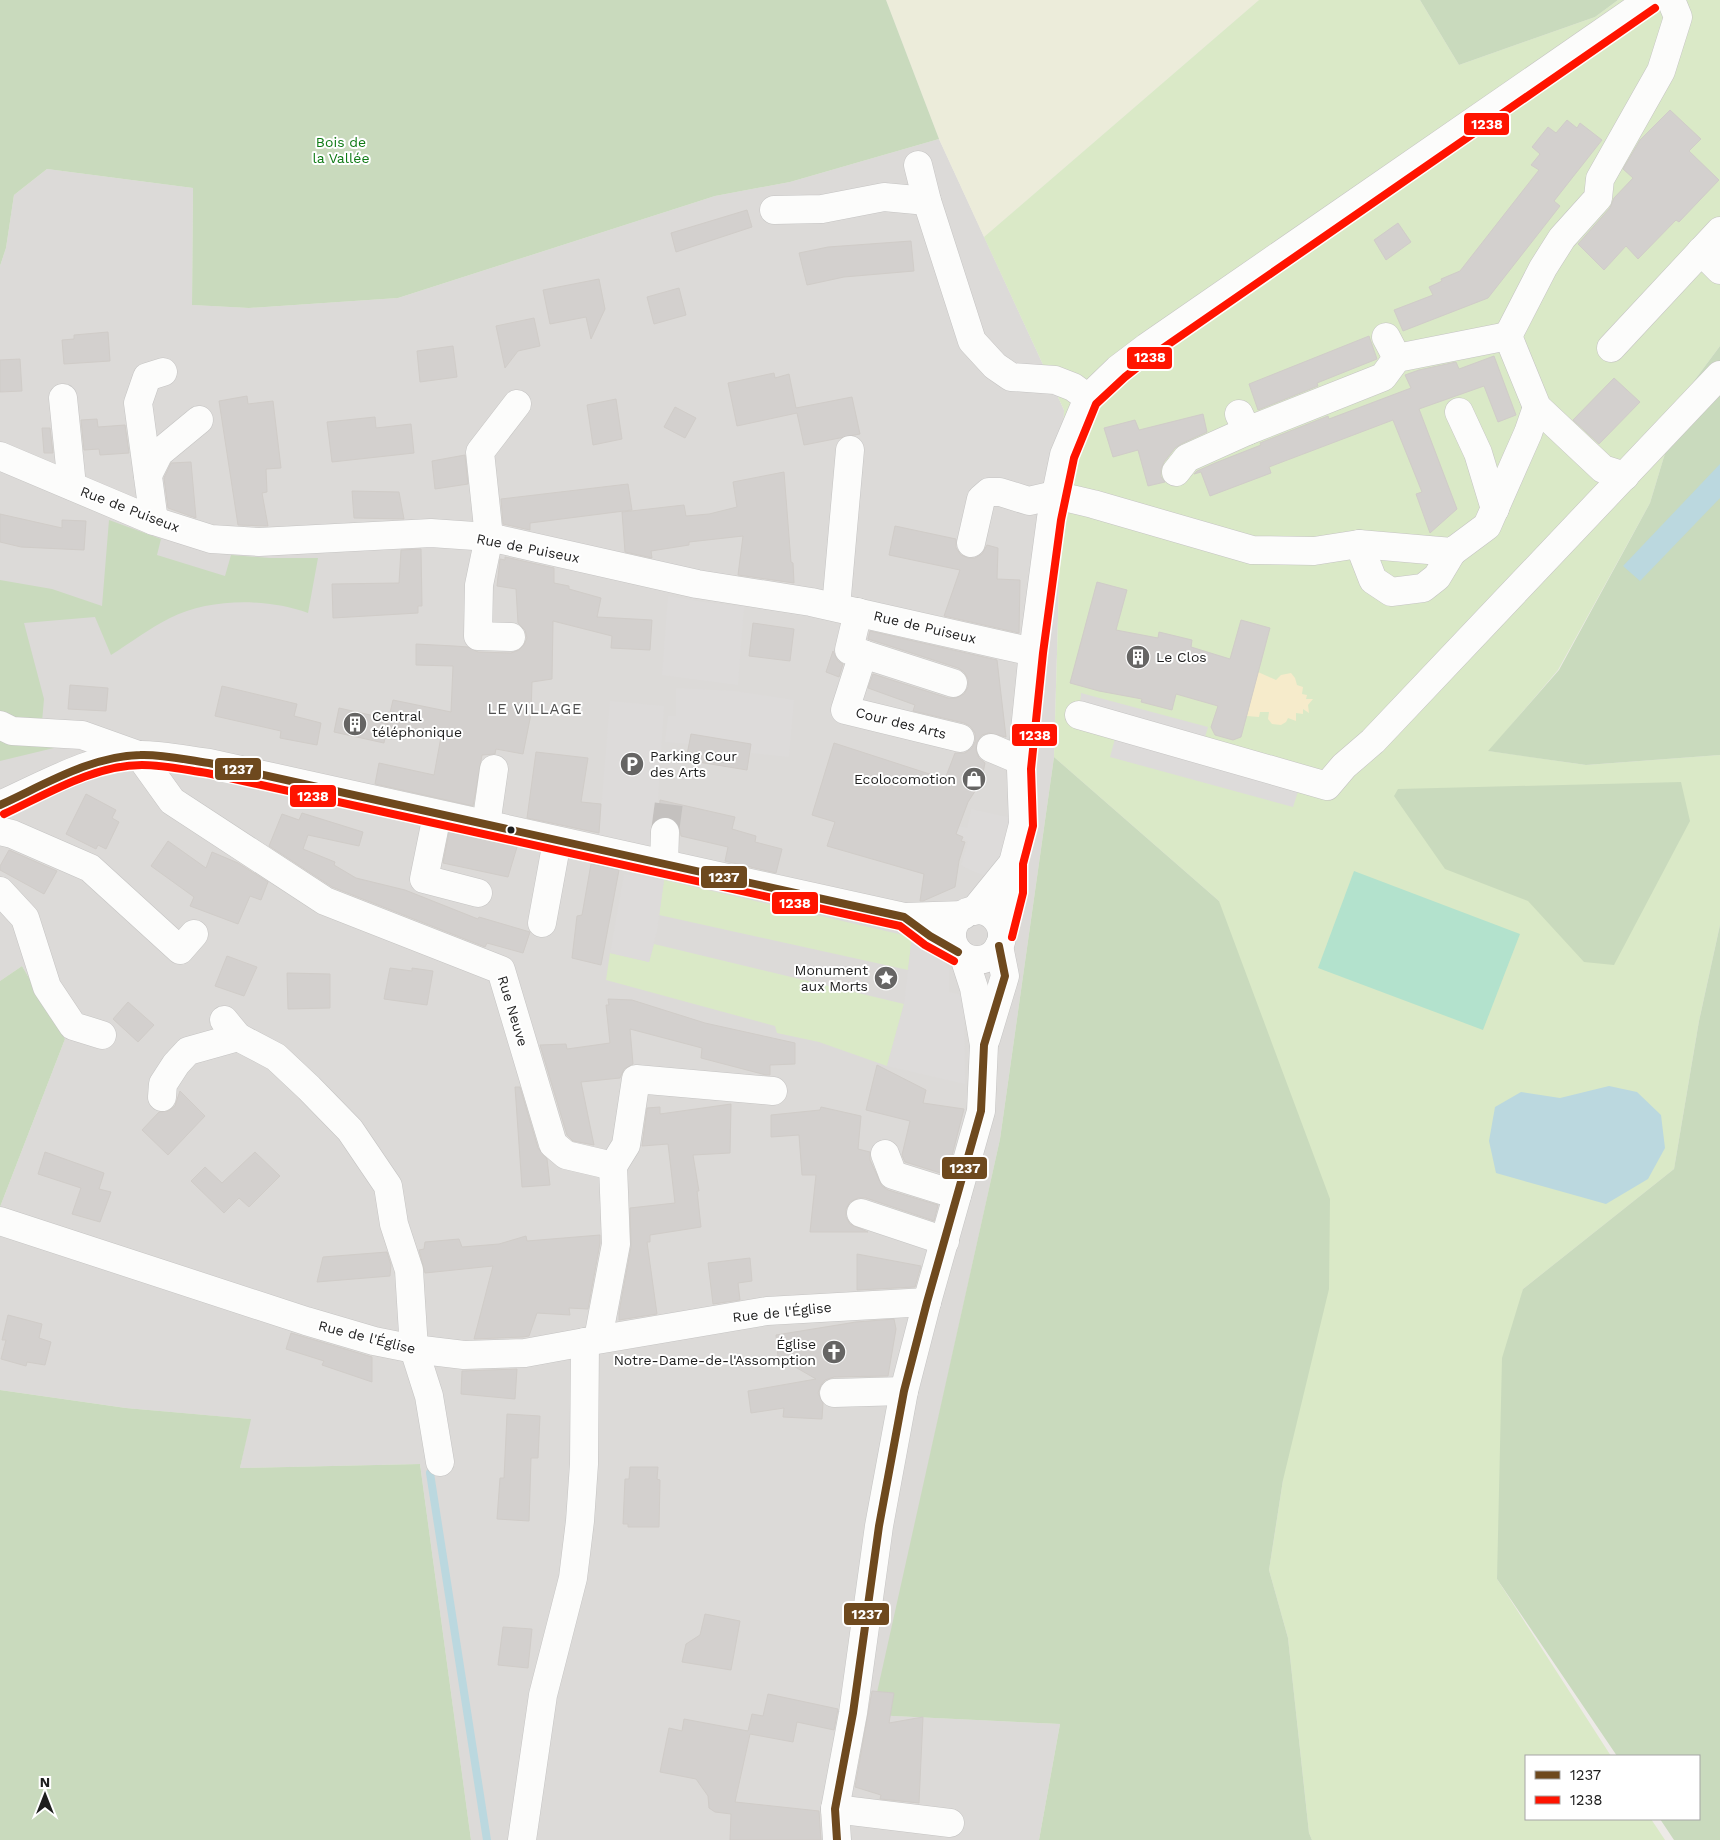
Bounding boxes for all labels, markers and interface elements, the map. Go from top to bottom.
line badge: 1238 [1463,112,1510,136]
text: 1238 [1471,116,1503,132]
park label: Bois de la Vallée [312,134,370,166]
line badge: 1238 [1126,346,1173,370]
text: 1238 [1134,349,1166,365]
street label: Rue de Puiseux [78,483,182,535]
street label: Rue de Puiseux [475,530,581,566]
street label: Rue de Puiseux [872,607,978,647]
building icon: Le Clos [1125,644,1151,670]
place label: Le Clos [1156,649,1207,665]
district label: LE VILLAGE [487,700,583,718]
street label: Cour des Arts [854,704,948,742]
place label: Central téléphonique [372,708,462,740]
building icon: Central téléphonique [342,711,368,737]
line badge: 1238 [1011,723,1058,747]
text: 1238 [1019,727,1051,743]
place label: Parking Cour des Arts [650,748,737,780]
parking icon: Parking Cour des Arts [619,751,645,777]
line badge: 1237 [214,757,262,781]
text: 1237 [223,761,254,777]
shop icon: Ecolocomotion [961,766,987,792]
place label: Ecolocomotion [854,771,956,787]
line badge: 1238 [289,784,337,808]
text: 1238 [297,788,329,804]
unlabelled marker [506,825,516,835]
line badge: 1237 [700,865,748,889]
text: 1237 [709,869,740,885]
line badge: 1238 [771,891,819,915]
text: 1238 [779,895,811,911]
place label: Monument aux Morts [795,962,868,994]
place icon: Monument aux Morts [873,965,899,991]
street label: Rue Neuve [495,974,531,1048]
line badge: 1237 [941,1156,988,1180]
text: 1237 [950,1160,981,1176]
street label: Rue de l'Église [732,1299,832,1325]
street label: Rue de l'Église [317,1317,417,1357]
place label: Église Notre-Dame-de-l'Assomption [614,1336,816,1368]
church icon: Église Notre-Dame-de-l'Assomption [821,1339,847,1365]
line badge: 1237 [843,1602,890,1626]
text: 1237 [852,1606,883,1622]
legend [1525,1755,1700,1820]
text: 1237 [1570,1766,1601,1784]
north arrow [20,1770,70,1820]
text: N [40,1774,50,1790]
text: 1238 [1570,1791,1603,1809]

